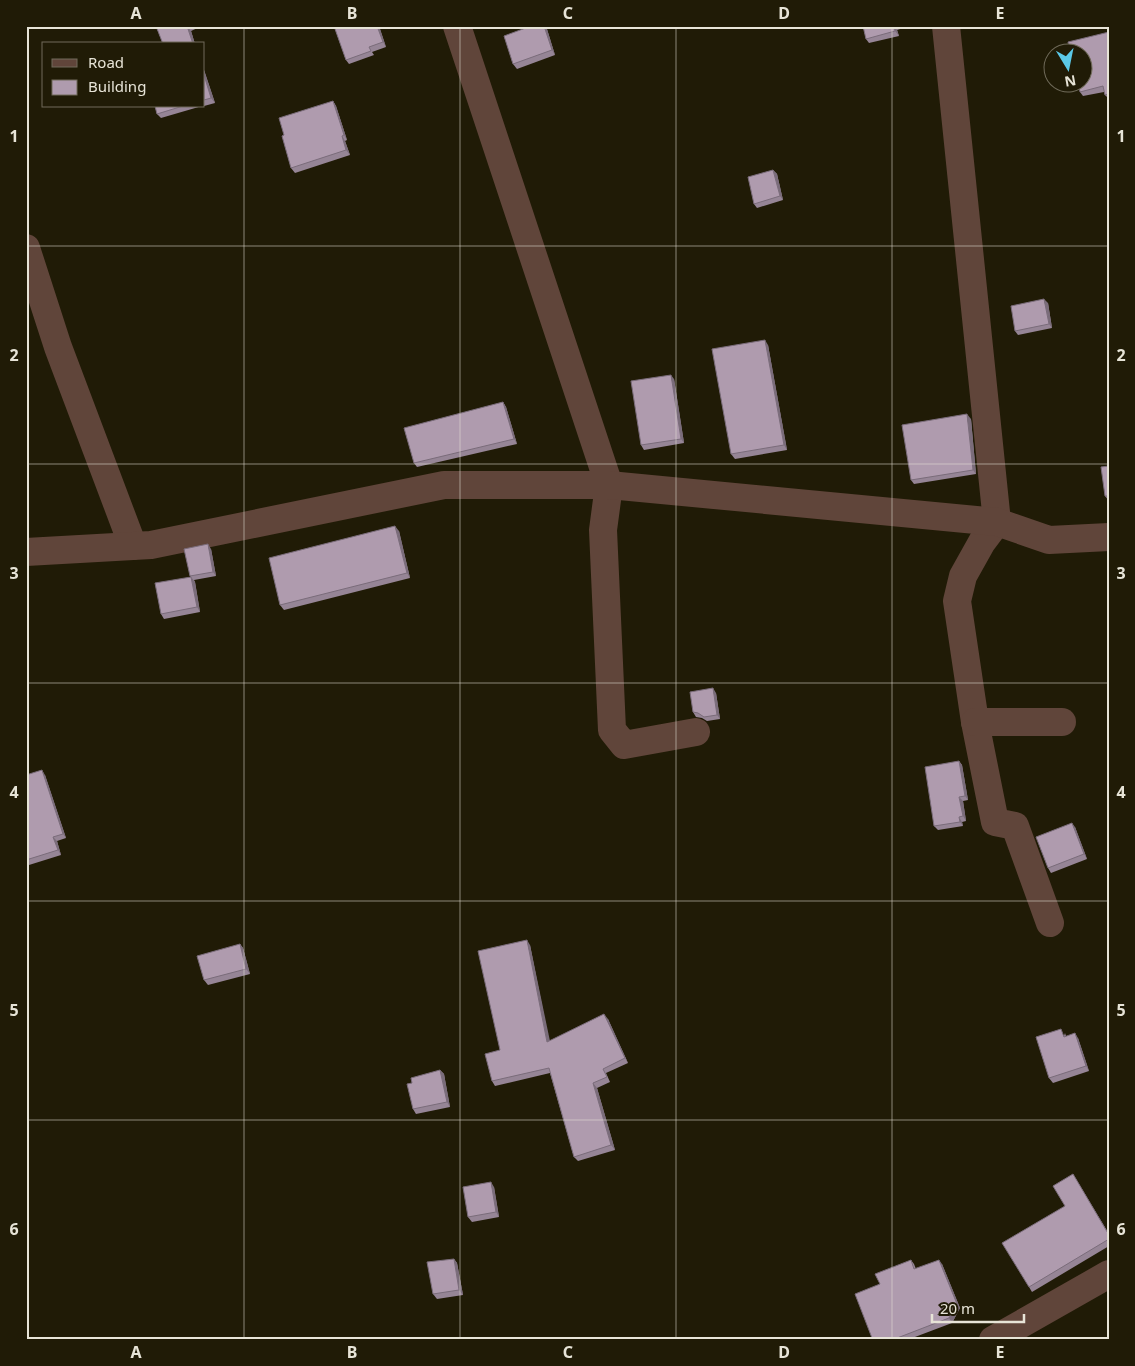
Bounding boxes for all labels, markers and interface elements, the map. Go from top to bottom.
text: A [130,2,142,24]
text: B [347,2,357,24]
text: C [563,2,573,24]
text: D [778,2,790,24]
text: E [996,2,1005,24]
legend [42,42,205,108]
north arrow [1042,42,1092,92]
text: Road [88,52,124,72]
text: N [1063,71,1078,92]
text: Building [88,76,146,96]
text: 1 [9,125,19,147]
text: 1 [1116,125,1126,147]
text: 2 [9,344,19,366]
text: 2 [1116,344,1126,366]
text: 3 [9,562,19,584]
text: 3 [1116,562,1126,584]
text: 4 [9,781,19,803]
text: 4 [1116,781,1126,803]
text: 5 [9,999,19,1021]
text: 5 [1116,999,1126,1021]
text: 6 [9,1218,19,1240]
text: 6 [1116,1218,1126,1240]
scale bar [932,1291,1025,1323]
text: 20 m [940,1298,975,1318]
text: A [130,1341,142,1363]
text: B [347,1341,357,1363]
text: C [563,1341,573,1363]
text: D [778,1341,790,1363]
text: E [996,1341,1005,1363]

